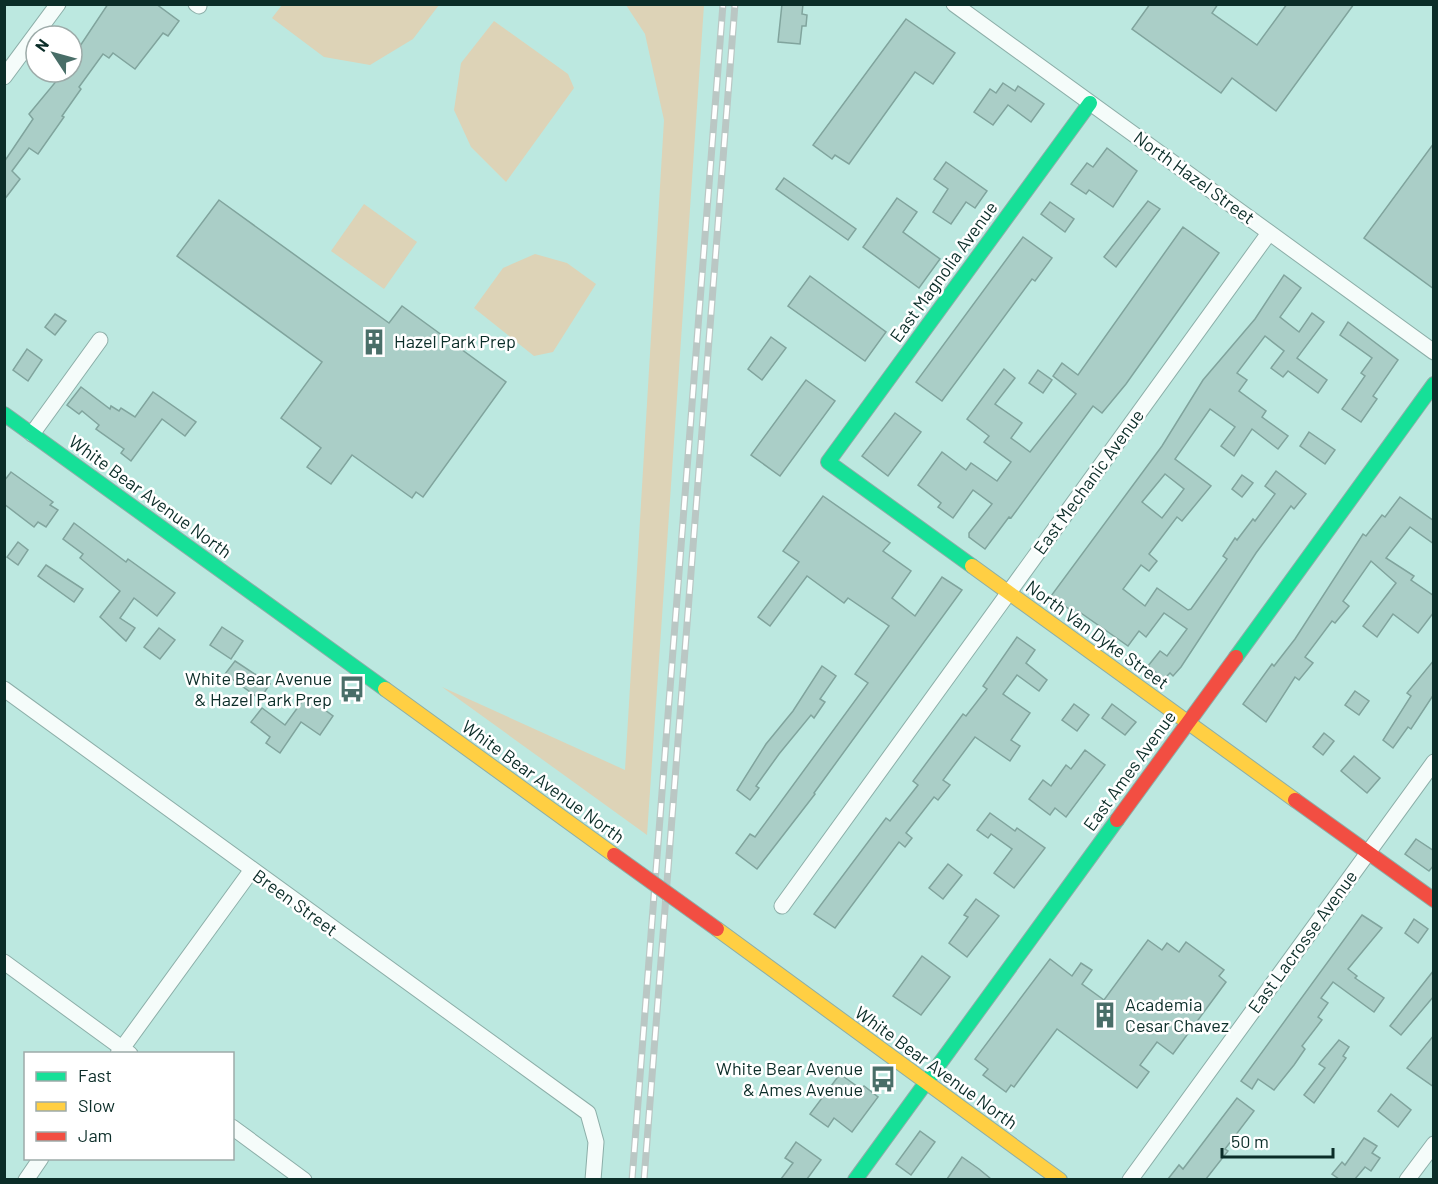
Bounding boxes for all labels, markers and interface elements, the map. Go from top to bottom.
north arrow [24,24,84,84]
text: N [31,35,52,55]
street label: North Hazel Street [1130,126,1259,228]
street label: East Magnolia Avenue [885,197,1002,346]
building icon: Hazel Park Prep [359,327,389,357]
place label: Hazel Park Prep [394,330,516,352]
street label: East Mechanic Avenue [1028,405,1148,558]
street label: White Bear Avenue North [65,430,236,563]
street label: North Van Dyke Street [1022,575,1173,693]
place label: White Bear Avenue & Hazel Park Prep [185,667,332,710]
bus stop icon: White Bear Avenue & Hazel Park Prep [337,674,367,704]
street label: East Ames Avenue [1078,706,1180,835]
street label: White Bear Avenue North [458,715,629,848]
street label: Breen Street [249,864,342,940]
street label: East Lacrosse Avenue [1243,866,1361,1017]
place label: Academia Cesar Chavez [1125,993,1229,1036]
building icon: Academia Cesar Chavez [1090,1000,1120,1030]
street label: White Bear Avenue North [851,1001,1022,1134]
legend [24,1052,234,1160]
place label: White Bear Avenue & Ames Avenue [716,1057,863,1100]
text: Fast [78,1064,112,1086]
bus stop icon: White Bear Avenue & Ames Avenue [868,1064,898,1094]
text: Slow [78,1094,115,1116]
scale bar [1222,1121,1333,1159]
text: Jam [78,1124,112,1146]
text: 50 m [1231,1130,1269,1152]

